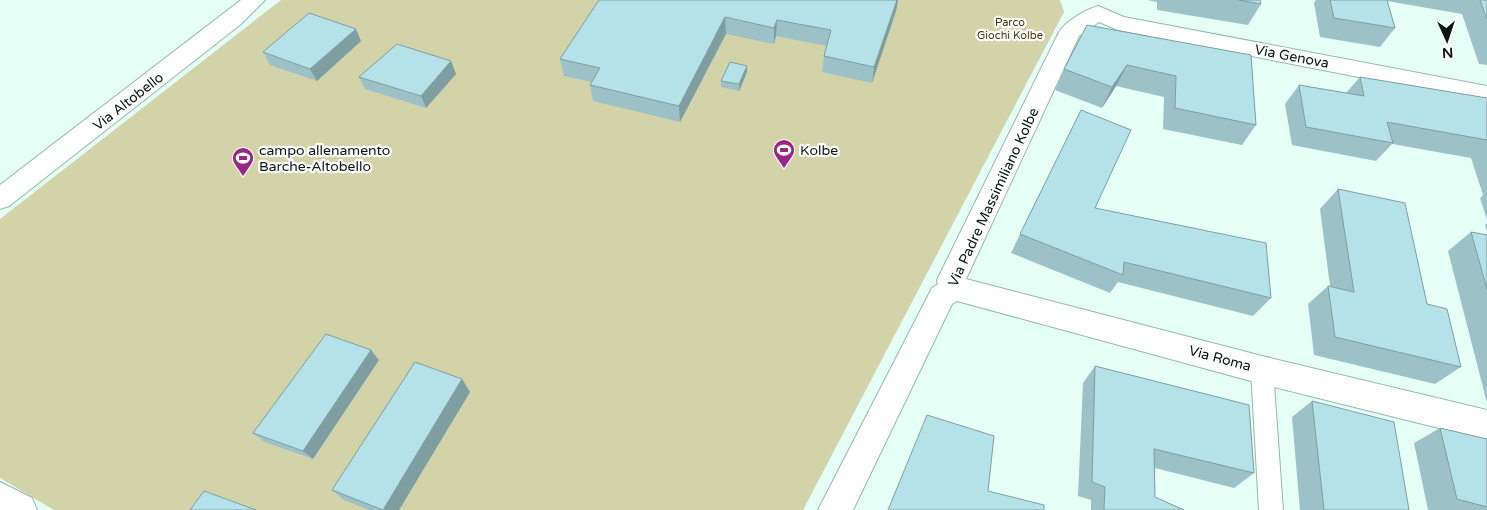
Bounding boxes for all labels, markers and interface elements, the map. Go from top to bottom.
north arrow [1422,15,1472,65]
park label: Parco Giochi Kolbe [977,16,1043,42]
street label: Via Genova [1253,41,1330,72]
text: N [1442,44,1454,61]
street label: Via Altobello [90,69,167,134]
street label: Via Padre Massimiliano Kolbe [944,105,1042,289]
sports icon: Kolbe [772,138,796,169]
place label: campo allenamento Barche-Altobello [259,142,390,175]
place label: Kolbe [800,142,838,159]
sports icon: campo allenamento Barche-Altobello [231,146,255,177]
street label: Via Roma [1187,342,1253,375]

